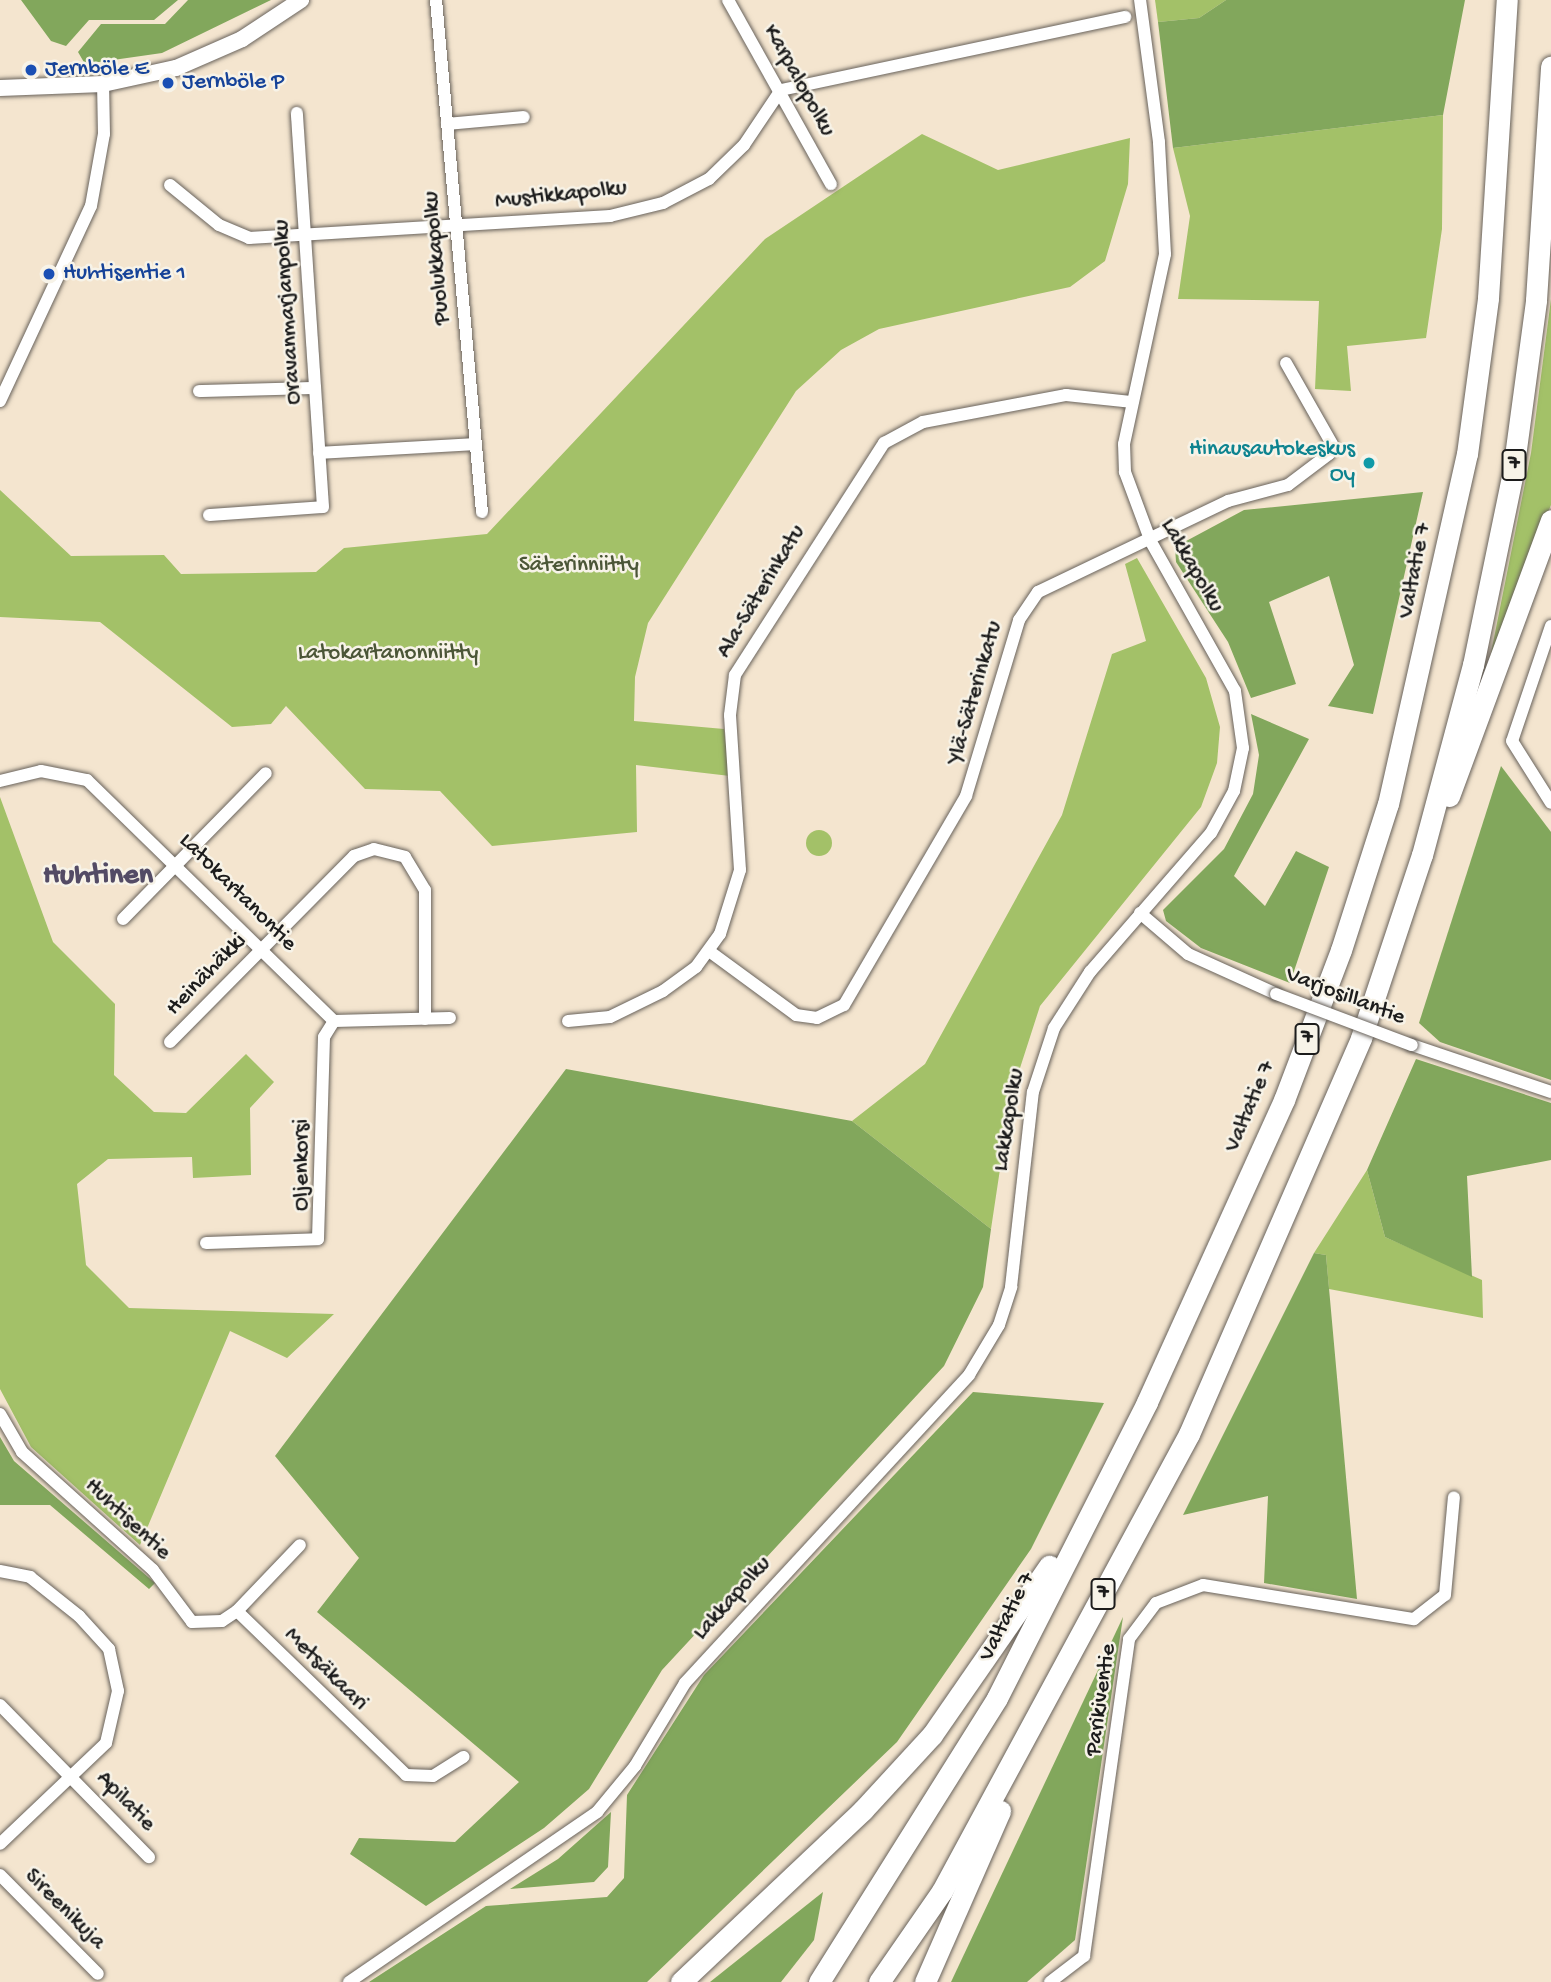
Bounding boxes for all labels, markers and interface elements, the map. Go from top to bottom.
street label: Karpalopolku [756,20,840,142]
place label: Jernböle E [45,56,149,84]
marker: Jernböle E [23,62,39,78]
place label: Jernböle P [182,69,284,97]
marker: Jernböle P [160,75,176,91]
street label: Mustikkapolku [494,175,628,217]
street label: Puolukkapolku [418,190,458,326]
street label: Oravanmarjanpolku [269,218,309,406]
place label: Huhtisentie 1 [63,260,186,288]
marker: Huhtisentie 1 [41,266,57,282]
place label: Hinausautokeskus Oy [1189,436,1355,490]
road number: 7 [1500,448,1528,482]
marker: Hinausautokeskus Oy [1361,455,1377,471]
street label: Lakkapolku [1153,514,1229,618]
street label: Ala-Säterinkatu [711,520,813,664]
street label: Valtatie 7 [1393,521,1439,621]
park label: Säterinniitty [519,552,639,580]
street label: Ylä-Säterinkatu [942,618,1010,768]
park label: Latokartanonniitty [298,640,478,668]
street label: Latokartanontie [172,828,302,958]
district label: Huhtinen [43,859,153,895]
street label: Heinähäkki [161,928,253,1022]
street label: Varjosillantie [1281,962,1409,1032]
road number: 7 [1293,1021,1321,1056]
street label: Valtatie 7 [1219,1057,1283,1157]
street label: Lakkapolku [988,1067,1032,1173]
street label: Oljenkorsi [289,1119,317,1211]
street label: Huhtisentie [78,1473,176,1567]
street label: Lakkapolku [688,1551,778,1647]
street label: Valtatie 7 [974,1568,1042,1666]
road number: 7 [1089,1576,1117,1612]
street label: Metsäkaari [277,1622,373,1718]
street label: Parikiventie [1080,1642,1124,1758]
street label: Apilatie [89,1766,161,1838]
street label: Sireenikuja [17,1863,111,1957]

